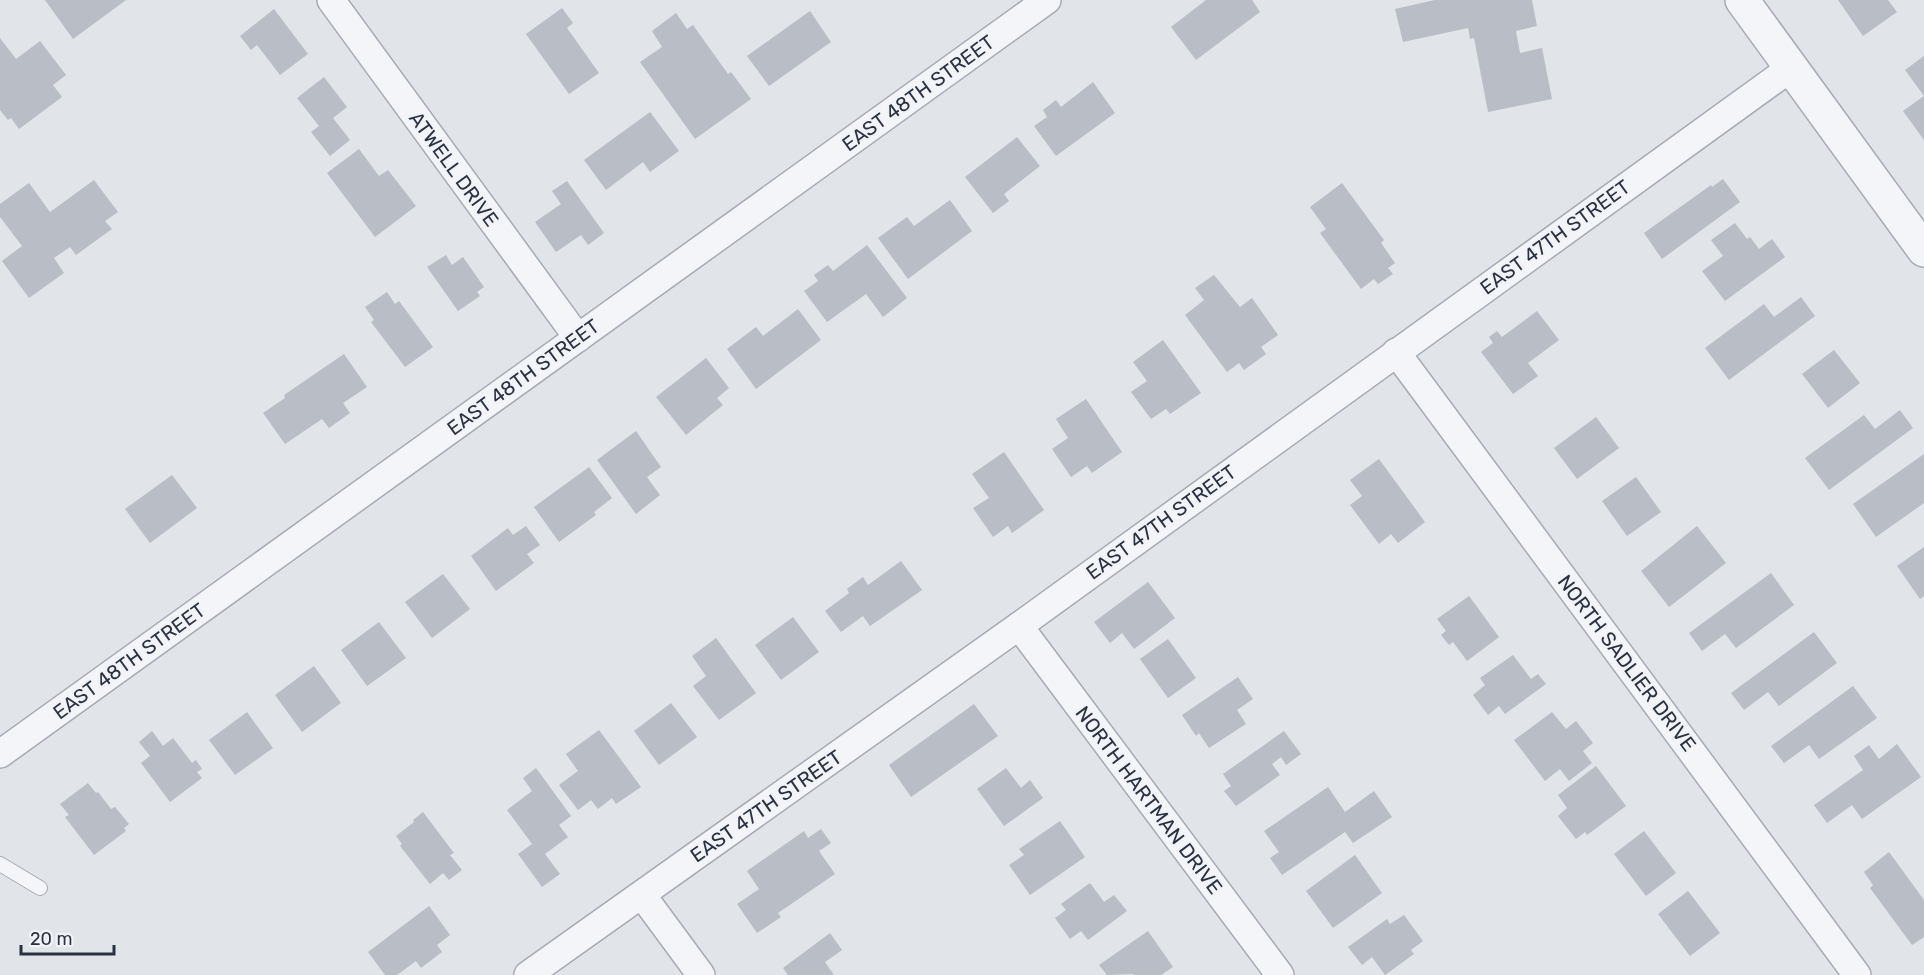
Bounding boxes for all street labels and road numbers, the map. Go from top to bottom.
street label: EAST 48TH STREET [837,29,999,156]
street label: ATWELL DRIVE [404,107,504,231]
street label: EAST 47TH STREET [1475,174,1635,299]
street label: EAST 48TH STREET [442,313,604,440]
street label: EAST 47TH STREET [1081,459,1241,584]
street label: NORTH SADLIER DRIVE [1553,570,1701,756]
street label: EAST 48TH STREET [48,597,210,724]
street label: NORTH HARTMAN DRIVE [1071,701,1227,899]
street label: EAST 47TH STREET [686,744,847,867]

